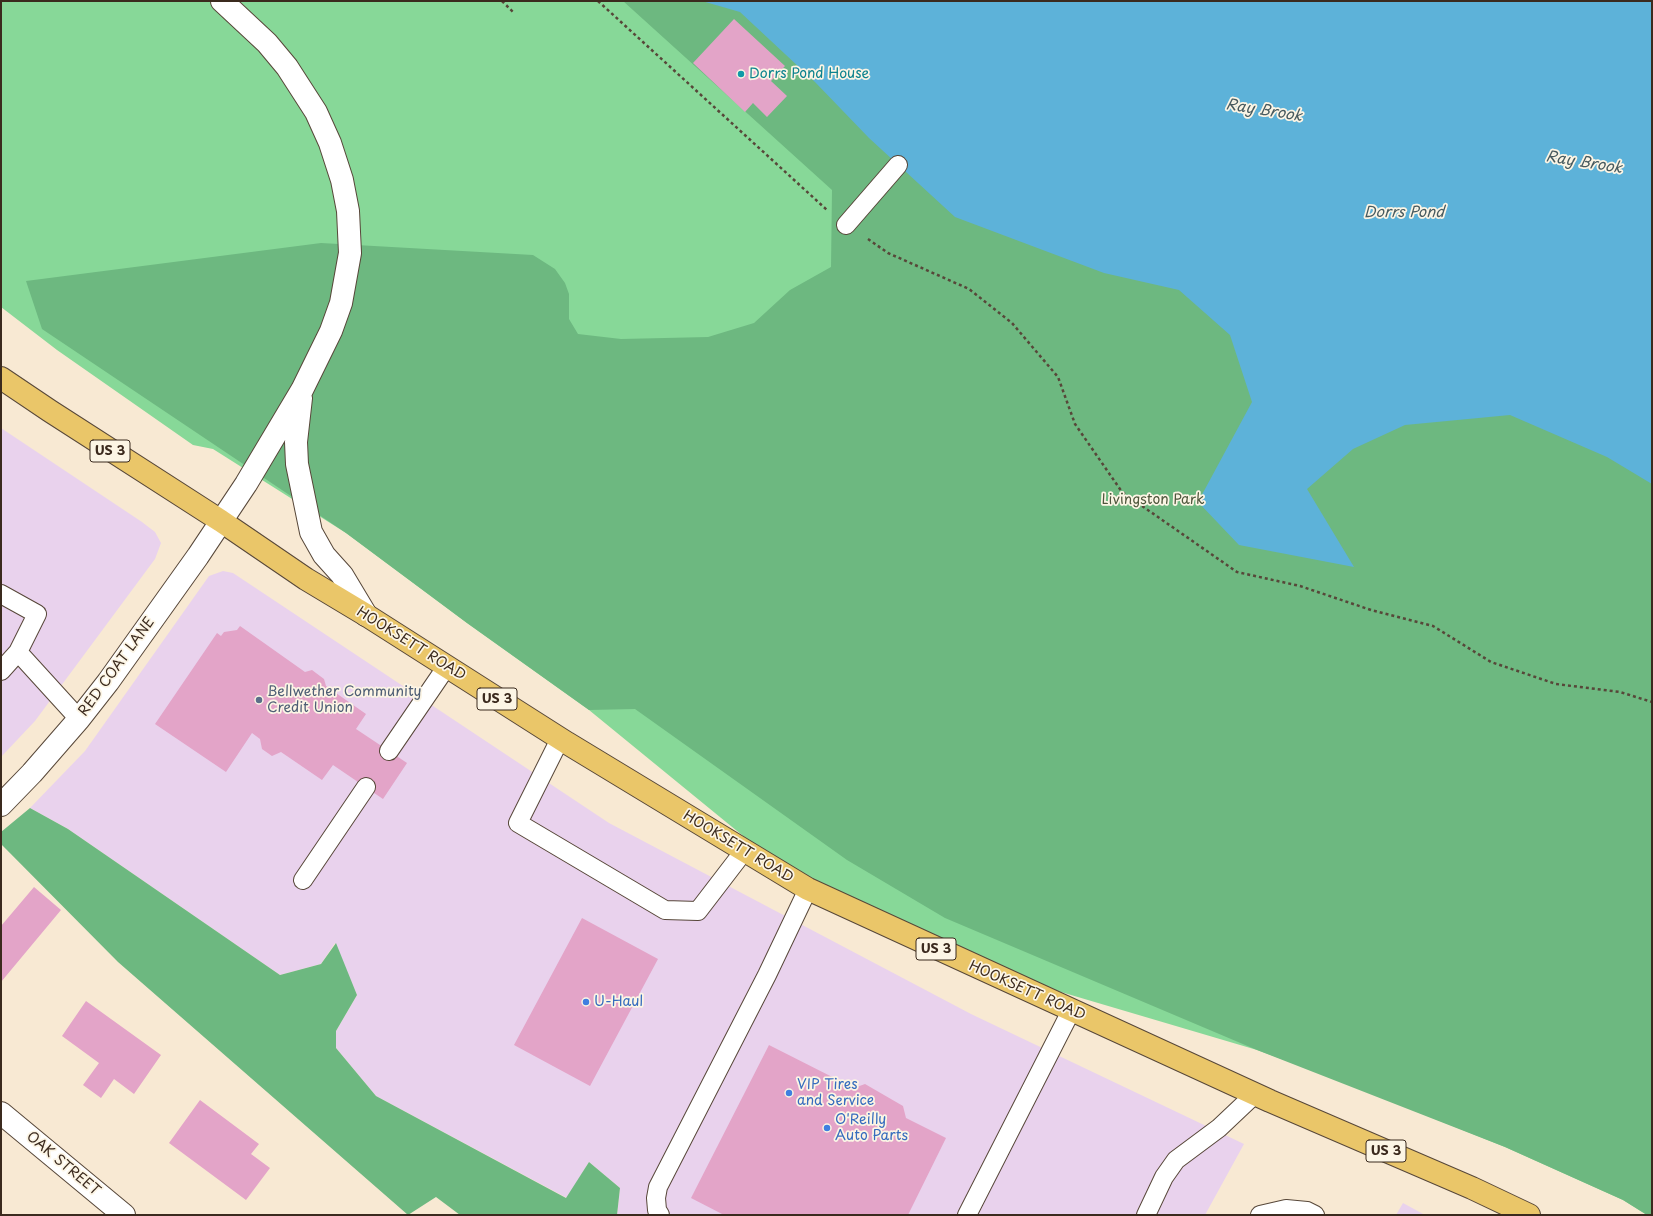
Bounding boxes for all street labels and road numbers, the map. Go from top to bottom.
road number: US 3 [90,440,130,462]
street label: HOOKSETT ROAD [353,604,469,684]
street label: RED COAT LANE [75,614,159,720]
road number: US 3 [477,688,517,710]
street label: HOOKSETT ROAD [680,807,796,887]
road number: US 3 [916,938,956,960]
street label: HOOKSETT ROAD [966,958,1088,1024]
street label: OAK STREET [23,1128,103,1200]
road number: US 3 [1366,1140,1406,1162]

